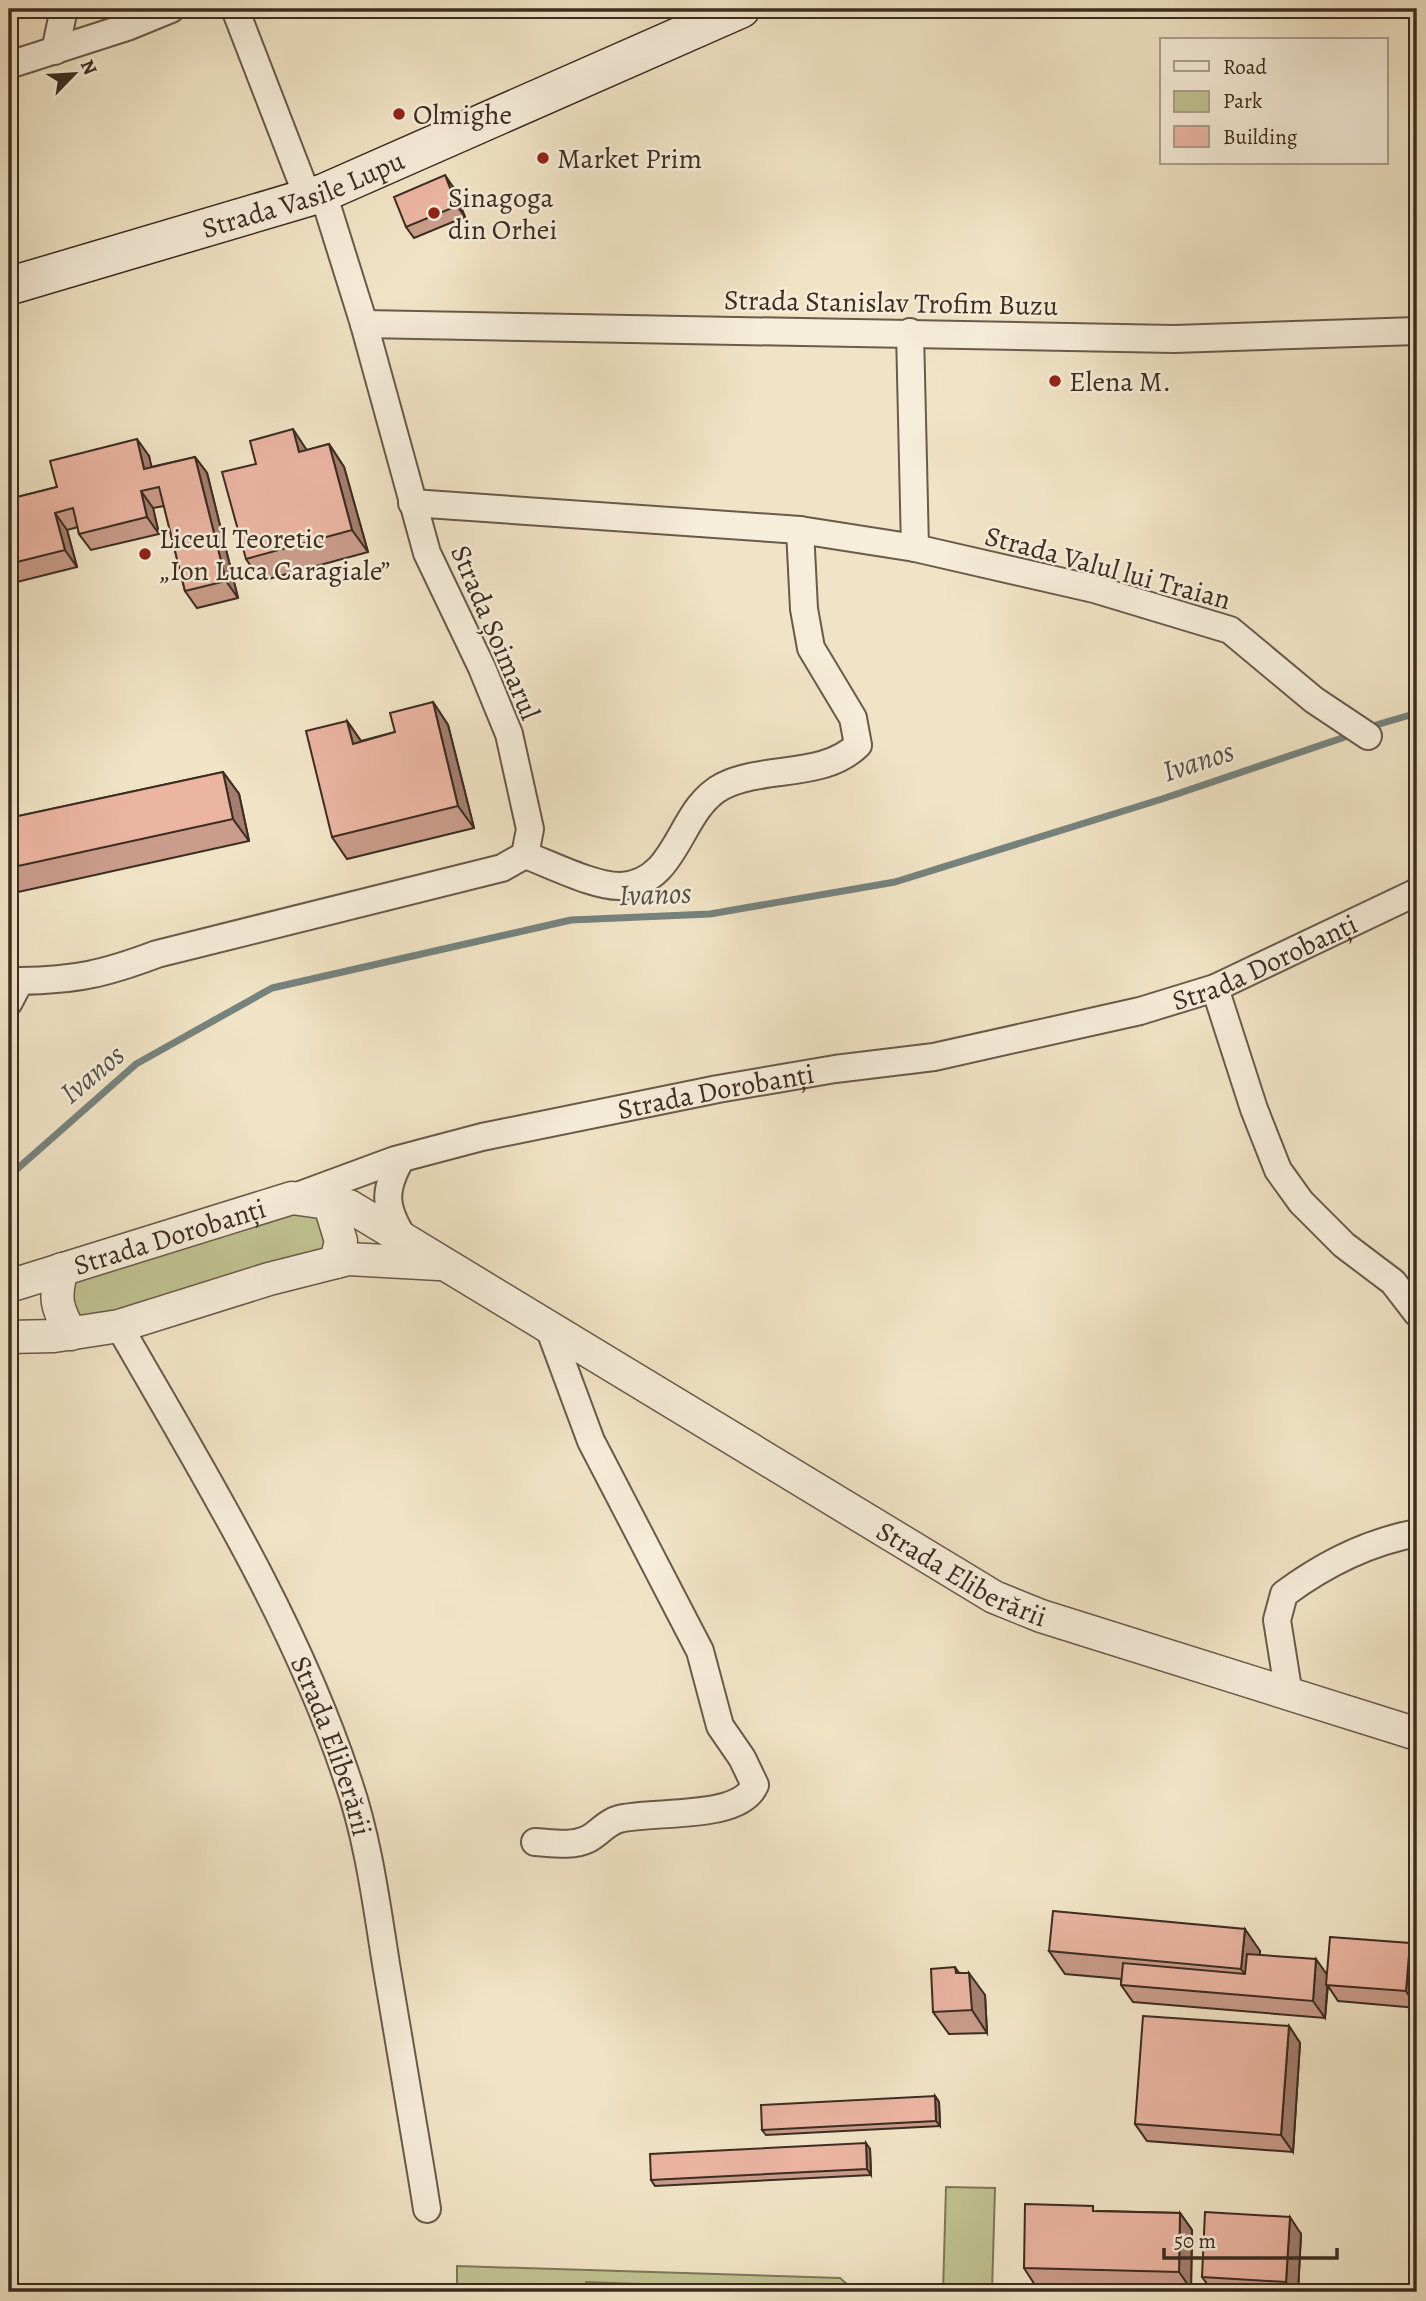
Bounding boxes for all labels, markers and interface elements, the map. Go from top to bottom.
north arrow [38,38,108,108]
legend [1160,38,1388,164]
text: Road [1223,53,1267,81]
text: N [74,55,103,79]
text: Park [1223,87,1263,115]
place label: Olmighe [413,96,512,134]
marker: Olmighe [391,106,407,122]
text: Building [1223,123,1298,151]
place label: Market Prim [557,140,702,178]
street label: Strada Vasile Lupu [197,141,411,248]
marker: Market Prim [535,150,551,166]
place label: Sinagoga din Orhei [448,179,557,249]
marker: Sinagoga din Orhei [426,205,442,221]
street label: Strada Stanislav Trofim Buzu [724,281,1059,325]
place label: Elena M. [1069,363,1171,401]
marker: Elena M. [1047,373,1063,389]
street label: Strada Valul lui Traian [981,517,1235,619]
place label: Liceul Teoretic „Ion Luca Caragiale” [159,520,390,590]
street label: Strada Șoimarul [441,539,549,726]
marker: Liceul Teoretic „Ion Luca Caragiale” [137,546,153,562]
water label: Ivanos [1157,731,1239,791]
water label: Ivanos [618,873,692,915]
street label: Strada Dorobanți [1168,905,1364,1020]
water label: Ivanos [51,1035,133,1113]
street label: Strada Dorobanți [614,1055,817,1129]
street label: Strada Dorobanți [69,1189,270,1285]
street label: Strada Eliberării [869,1512,1051,1637]
street label: Strada Eliberării [281,1650,381,1840]
scale bar [1164,2217,1337,2261]
text: 50 m [1174,2227,1216,2255]

